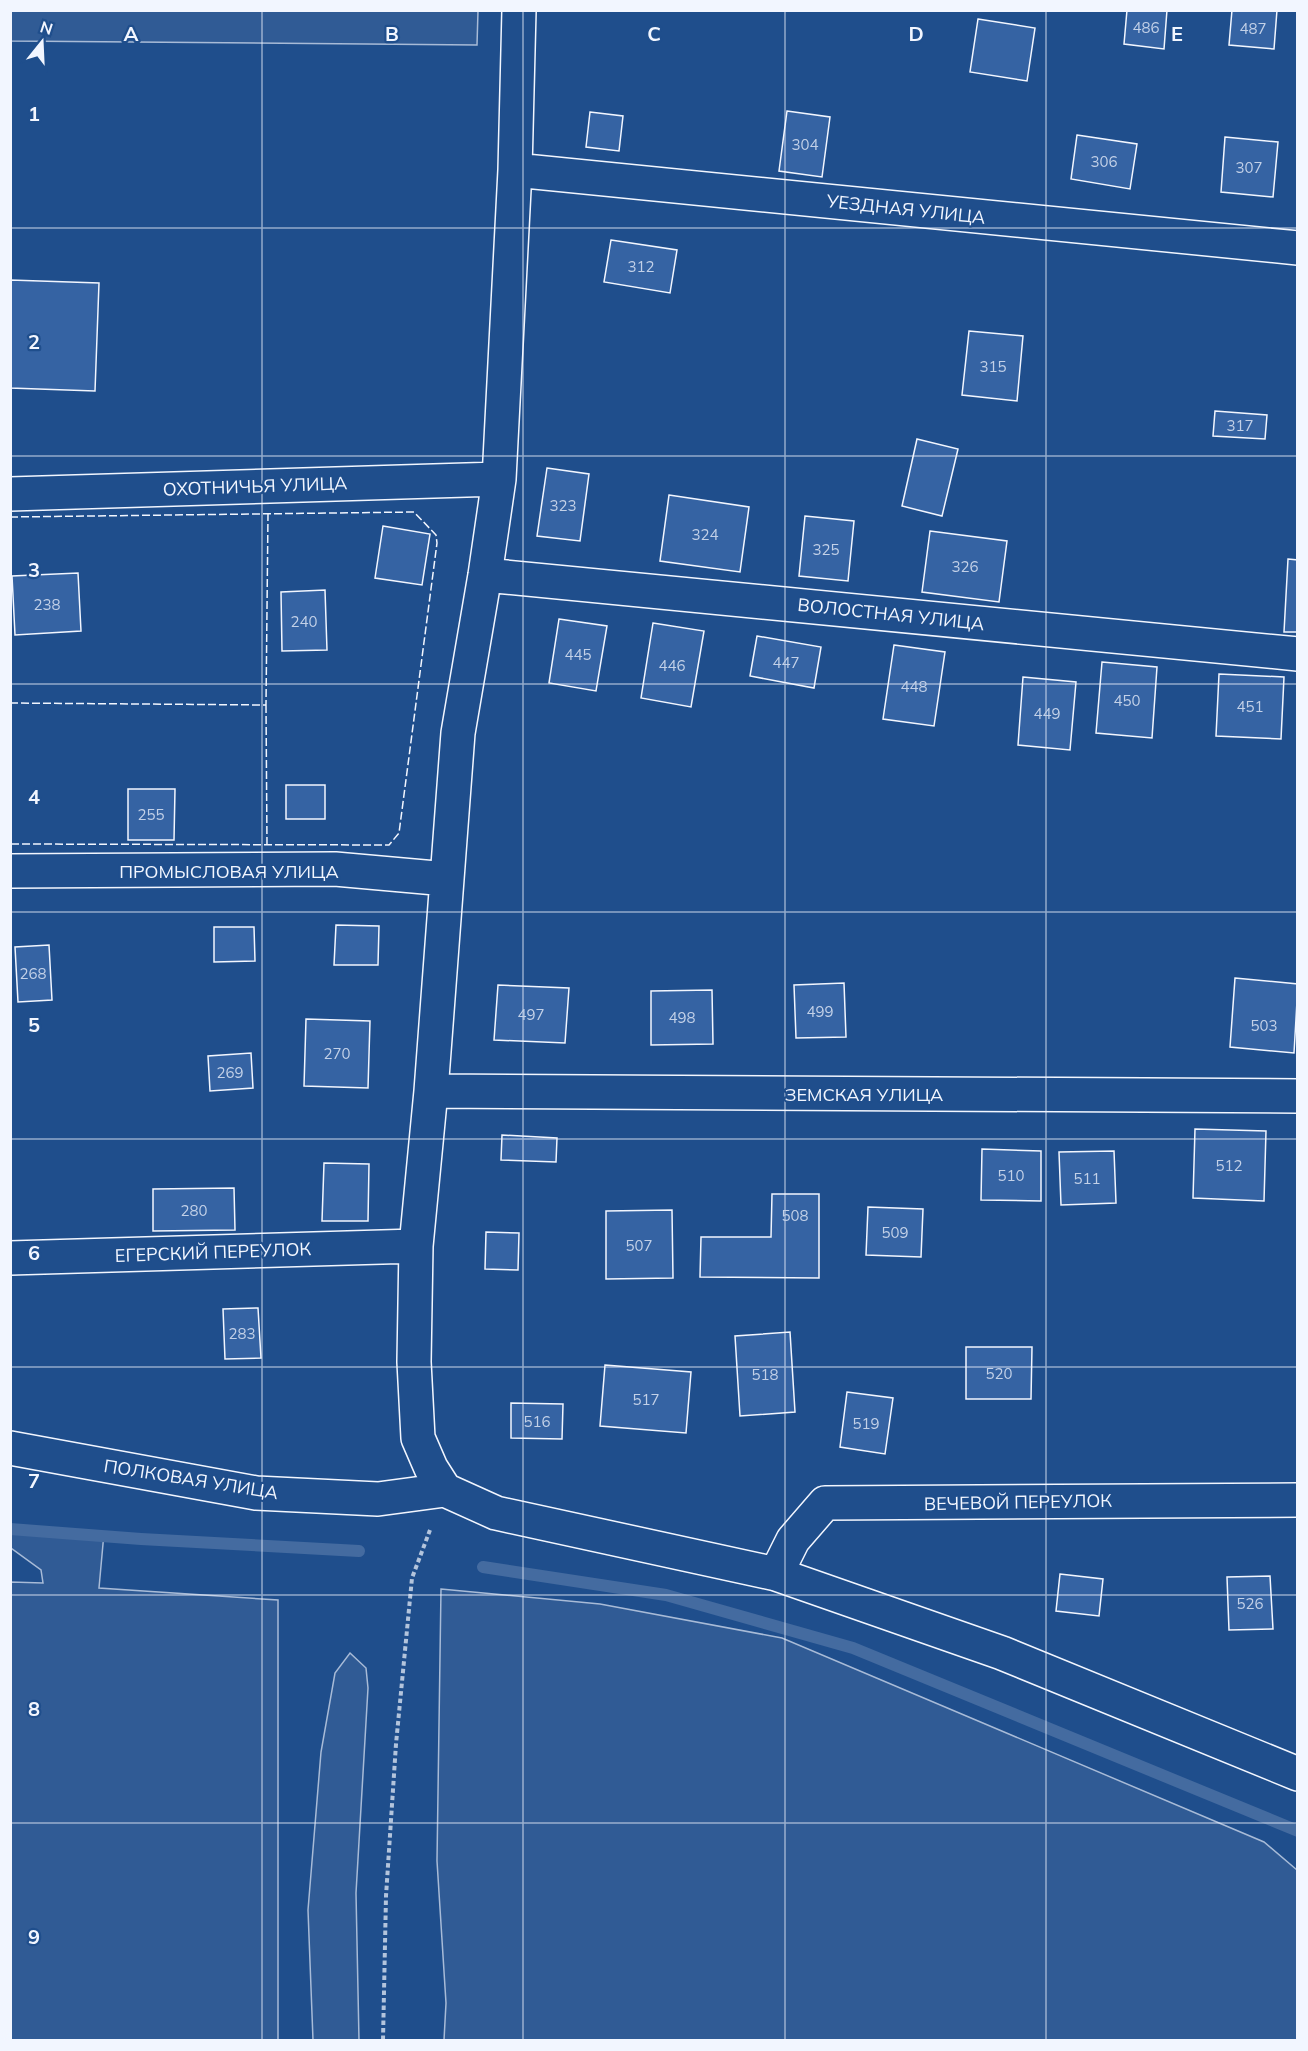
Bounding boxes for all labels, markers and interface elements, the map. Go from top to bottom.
north arrow [12,12,72,72]
text: N [38,16,55,39]
house number: 486 [1132,18,1160,37]
house number: 487 [1239,19,1267,38]
text: A [124,21,139,46]
text: B [385,21,399,46]
text: C [647,21,661,46]
text: D [908,21,924,46]
text: E [1171,21,1183,46]
text: 1 [28,101,40,126]
house number: 304 [791,135,819,154]
house number: 306 [1090,152,1118,171]
house number: 307 [1235,158,1263,177]
street label: УЕЗДНАЯ УЛИЦА [824,189,987,229]
house number: 312 [627,257,655,276]
text: 2 [28,329,40,354]
house number: 315 [979,357,1007,376]
house number: 317 [1226,416,1254,435]
street label: ОХОТНИЧЬЯ УЛИЦА [162,471,348,501]
house number: 323 [549,496,577,515]
house number: 324 [691,525,719,544]
house number: 325 [812,540,840,559]
text: 3 [28,557,40,582]
house number: 326 [951,557,979,576]
street label: ВОЛОСТНАЯ УЛИЦА [796,593,986,635]
house number: 238 [33,595,61,614]
house number: 240 [290,612,318,631]
house number: 445 [564,645,592,664]
house number: 447 [772,653,800,672]
house number: 446 [658,656,686,675]
house number: 448 [900,677,928,696]
house number: 450 [1113,691,1141,710]
house number: 451 [1236,697,1264,716]
house number: 449 [1033,704,1061,723]
text: 4 [28,784,40,809]
house number: 255 [137,805,165,824]
street label: ПРОМЫСЛОВАЯ УЛИЦА [119,860,339,883]
house number: 268 [19,964,47,983]
house number: 499 [806,1002,834,1021]
house number: 497 [517,1005,545,1024]
house number: 498 [668,1008,696,1027]
text: 5 [28,1012,40,1037]
house number: 503 [1250,1016,1278,1035]
house number: 270 [323,1044,351,1063]
house number: 269 [216,1063,244,1082]
street label: ЗЕМСКАЯ УЛИЦА [785,1083,943,1106]
house number: 512 [1215,1156,1243,1175]
house number: 510 [997,1166,1025,1185]
house number: 511 [1073,1169,1101,1188]
house number: 280 [180,1201,208,1220]
house number: 508 [781,1206,809,1225]
house number: 509 [881,1223,909,1242]
house number: 507 [625,1236,653,1255]
street label: ЕГЕРСКИЙ ПЕРЕУЛОК [114,1237,312,1267]
text: 6 [28,1240,40,1265]
house number: 283 [228,1324,256,1343]
house number: 520 [985,1364,1013,1383]
house number: 518 [751,1365,779,1384]
house number: 517 [632,1390,660,1409]
house number: 516 [523,1412,551,1431]
house number: 519 [852,1414,880,1433]
street label: ПОЛКОВАЯ УЛИЦА [102,1454,280,1504]
text: 7 [28,1468,40,1493]
street label: ВЕЧЕВОЙ ПЕРЕУЛОК [924,1489,1112,1515]
house number: 526 [1236,1594,1264,1613]
text: 8 [28,1696,40,1721]
text: 9 [28,1924,40,1949]

